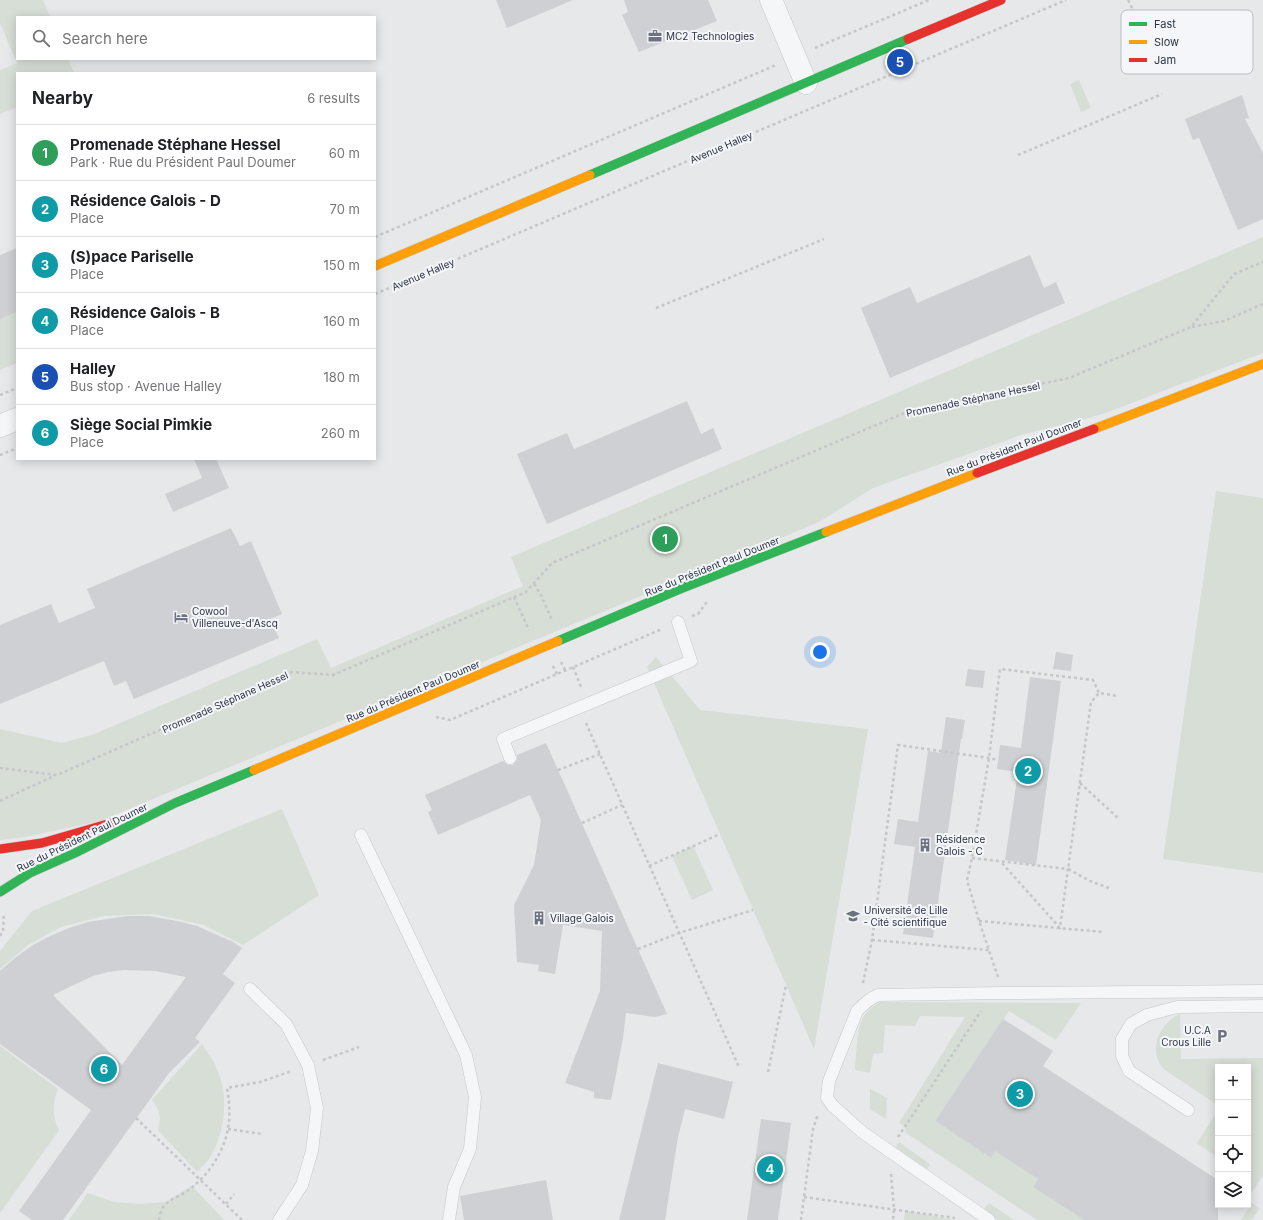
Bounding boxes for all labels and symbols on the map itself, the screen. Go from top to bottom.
legend [1121,10,1253,74]
text: Fast [1154,17,1176,31]
office icon: MC2 Technologies [647,28,663,44]
place label: MC2 Technologies [666,30,754,42]
text: Slow [1154,35,1179,49]
pin: 5 [887,47,913,77]
text: Jam [1154,53,1176,67]
street label: Avenue Halley [688,128,755,166]
street label: Avenue Halley [390,255,457,293]
street label: Promenade Stéphane Hessel [905,379,1041,419]
street label: Rue du Président Paul Doumer [945,416,1084,478]
pin: 1 [652,524,678,554]
street label: Rue du Président Paul Doumer [643,533,781,599]
place label: Cowool Villeneuve-d'Ascq [192,605,278,629]
hotel icon: Cowool Villeneuve-d'Ascq [173,609,189,625]
your location [810,642,830,662]
street label: Rue du Président Paul Doumer [344,657,482,725]
street label: Promenade Stéphane Hessel [160,669,290,735]
pin: 2 [1015,756,1041,786]
street label: Rue du Président Paul Doumer [15,800,150,874]
place label: Résidence Galois - C [936,833,985,857]
building icon: Résidence Galois - C [917,837,933,853]
place label: Université de Lille ‐ Cité scientifique [864,904,948,928]
school or university icon: Université de Lille ‐ Cité scientifique [845,908,861,924]
building icon: Village Galois [531,910,547,926]
place label: Village Galois [550,912,614,924]
place label: U.C.A Crous Lille [1161,1024,1211,1048]
parking icon: U.C.A Crous Lille [1214,1028,1230,1044]
pin: 6 [91,1054,117,1084]
pin: 3 [1007,1079,1033,1109]
pin: 4 [757,1154,783,1184]

